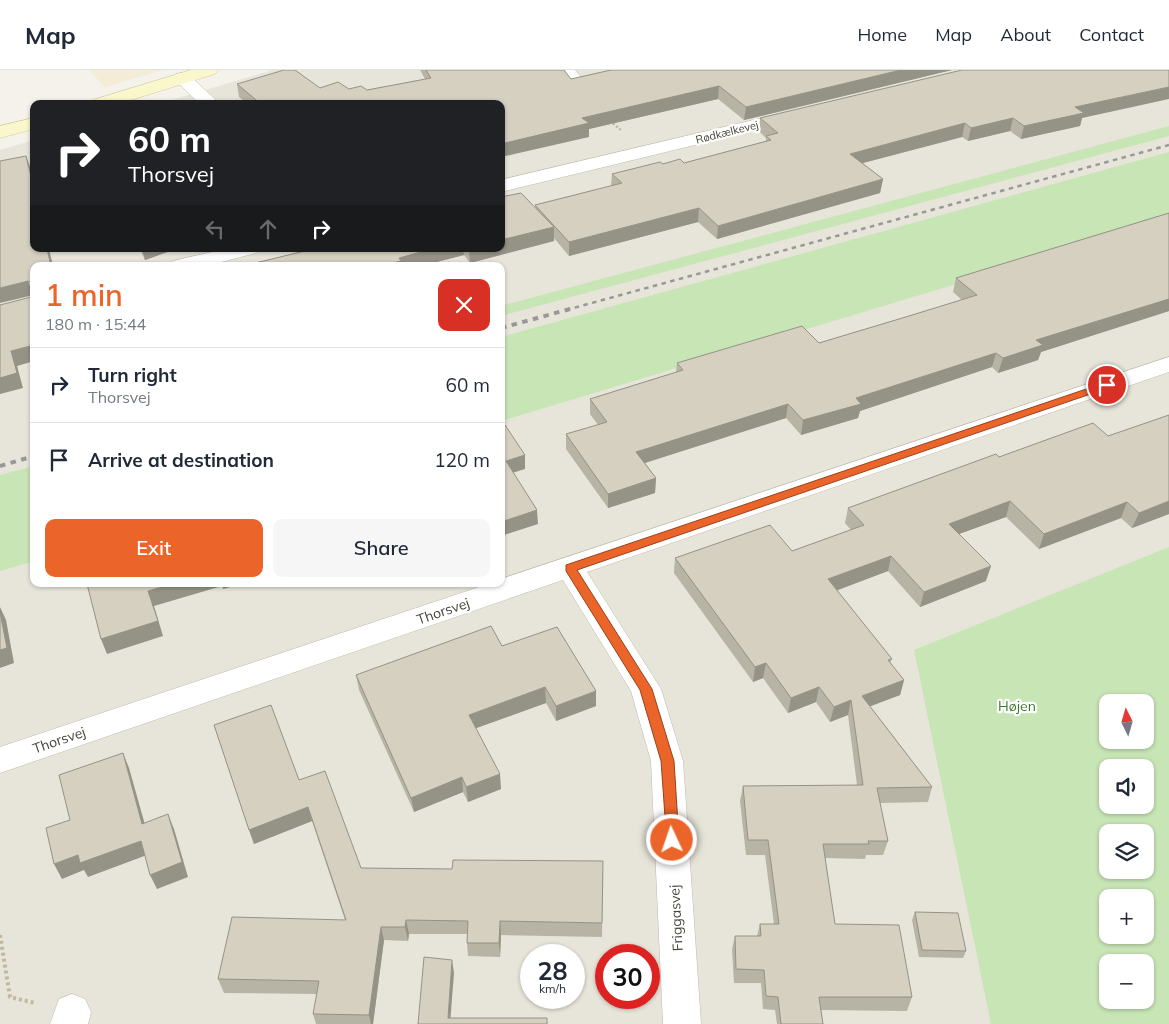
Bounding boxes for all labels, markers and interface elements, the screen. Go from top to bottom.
text: Map [25,20,76,50]
text: Home [857,23,907,46]
text: Map [935,23,972,46]
text: About [1000,23,1051,46]
text: Contact [1079,23,1144,46]
text: 60 m [128,117,211,161]
street label: Rødkælkevej [694,117,760,147]
icon: right [45,120,110,185]
text: Thorsvej [128,160,214,188]
icon: left [201,215,229,243]
icon: ahead [254,215,282,243]
icon: right [307,215,335,243]
text: 1 min [45,276,123,314]
button: close [438,279,490,331]
text: 180 m · 15:44 [45,314,146,334]
text: Turn right [88,363,177,387]
pin [1086,364,1128,406]
icon: right [45,371,73,399]
icon: arrive [1093,371,1121,399]
text: 60 m [446,373,490,397]
text: Thorsvej [88,387,151,407]
icon: arrive [45,446,73,474]
text: Arrive at destination [88,448,274,472]
text: 120 m [434,448,490,472]
button: Exit [45,519,263,577]
button: Share [273,519,490,577]
street label: Thorsvej [414,594,472,628]
north arrow [1099,694,1154,749]
map controls [1099,694,1154,1009]
park label: Højen [998,697,1036,715]
street label: Thorsvej [30,723,88,757]
button: sound [1099,759,1154,814]
position arrow [645,813,697,865]
button: layers [1099,824,1154,879]
street label: Friggasvej [665,884,687,952]
button: + [1099,889,1154,944]
speed limit sign: 30 [595,944,660,1009]
button: − [1099,954,1154,1009]
text: 28 [537,955,568,986]
text: km/h [539,981,566,996]

